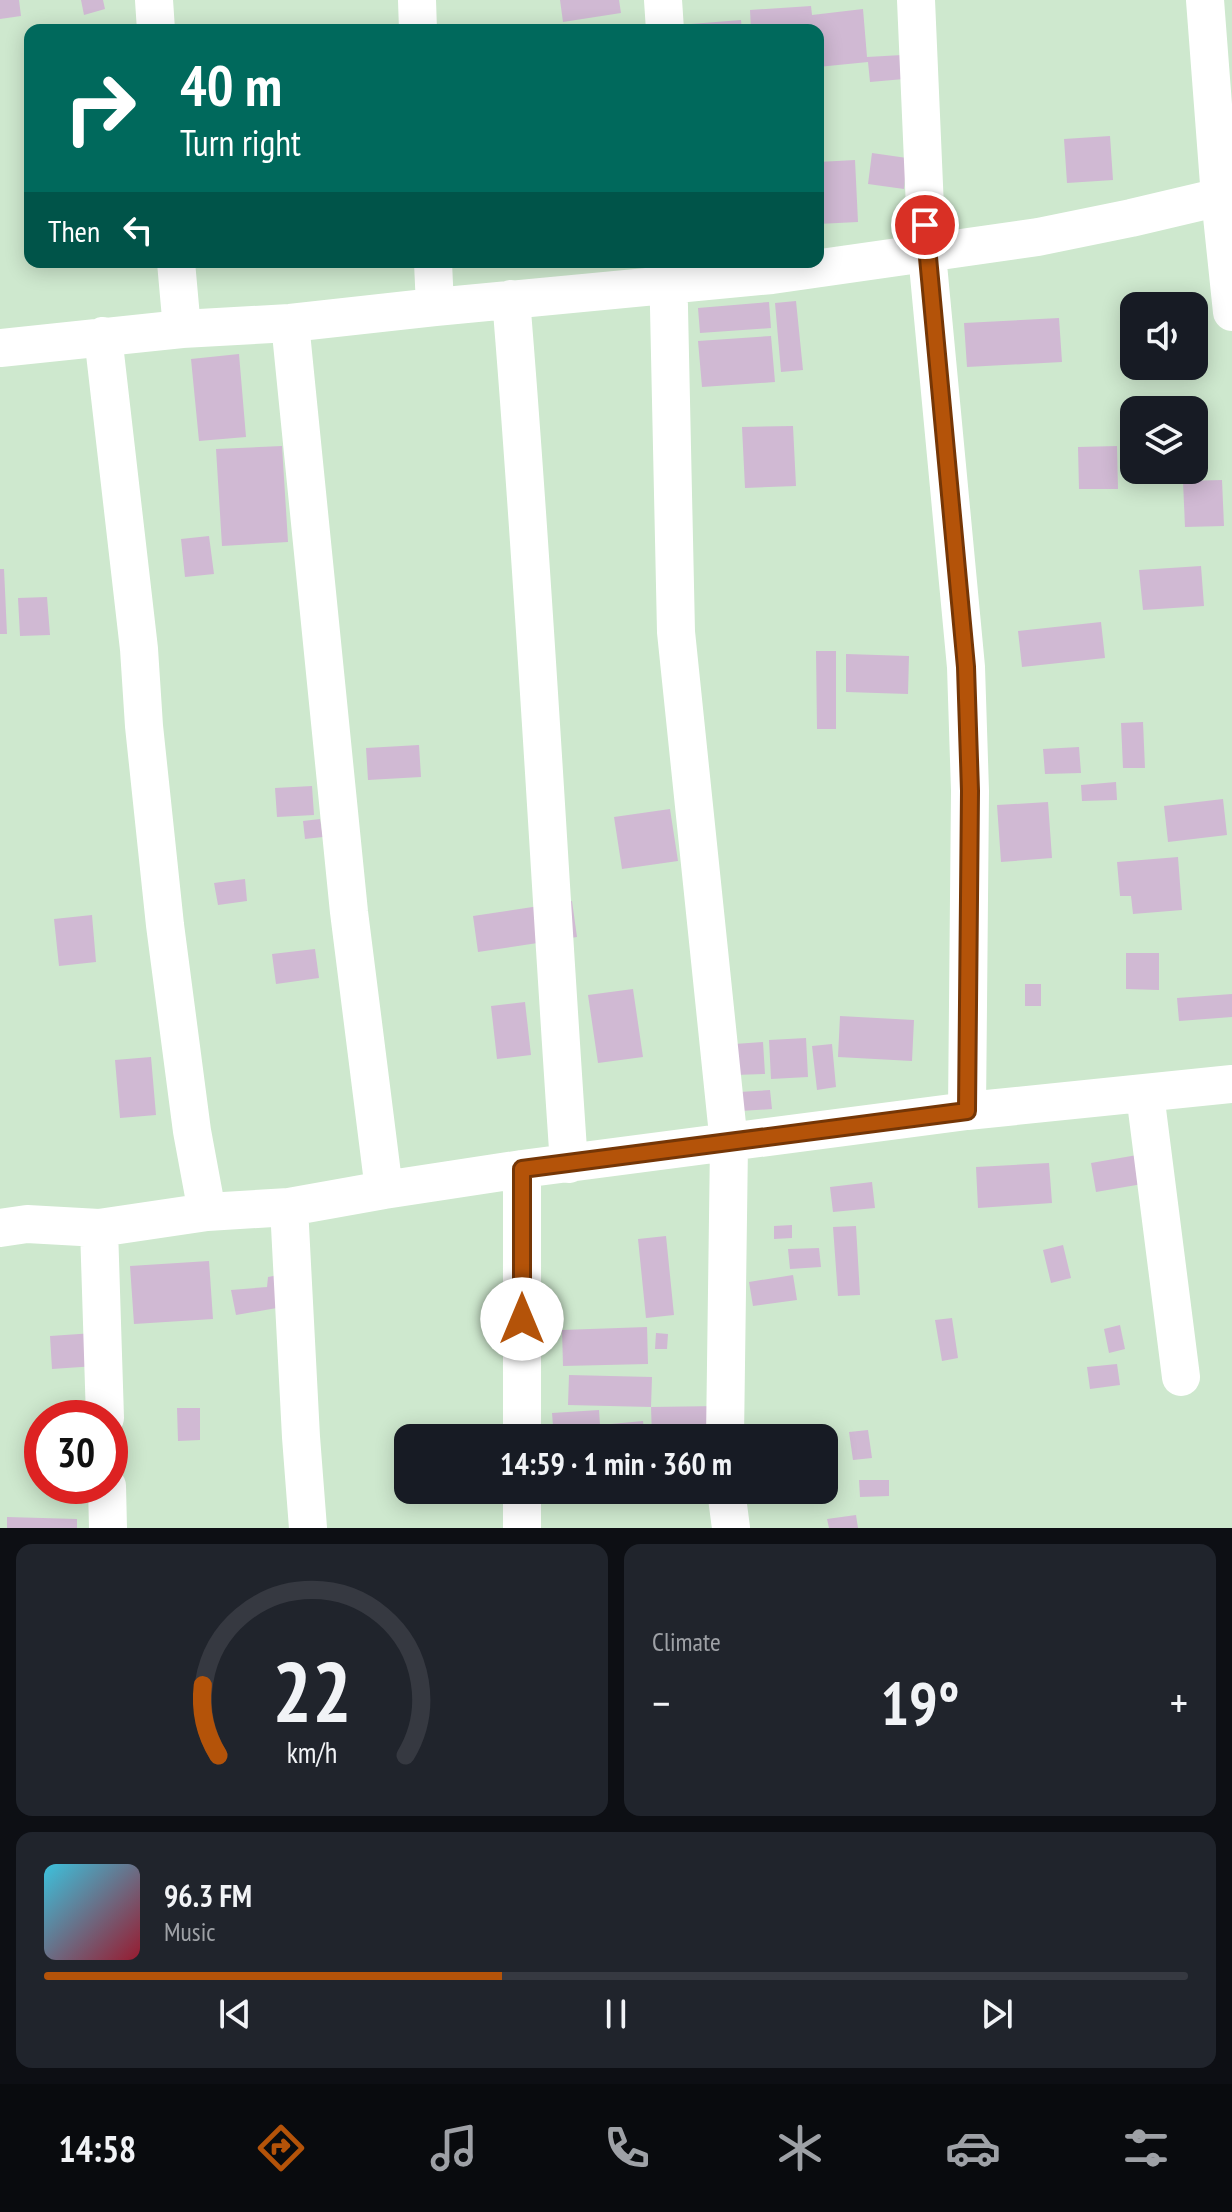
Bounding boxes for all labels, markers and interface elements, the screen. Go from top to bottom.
text: 40 m [180,49,282,121]
icon: right [48,56,152,160]
text: Turn right [180,119,301,166]
pin [891,191,959,259]
icon: arrive [903,203,947,247]
icon: left [116,208,160,252]
text: Then [48,211,100,250]
map controls [1120,292,1208,484]
button: sound [1120,292,1208,380]
button: layers [1120,396,1208,484]
position arrow [480,1277,564,1361]
speed limit sign: 30 [24,1400,128,1504]
text: 14:59 · 1 min · 360 m [500,1444,732,1483]
text: Climate [652,1625,721,1658]
text: 22 [272,1637,352,1745]
text: 19° [880,1664,960,1742]
text: − [652,1674,670,1731]
text: + [1170,1674,1188,1731]
text: km/h [287,1734,337,1771]
text: 96.3 FM [164,1876,252,1915]
text: Music [164,1915,216,1948]
icon: previous [213,1992,257,2036]
icon: pause [594,1992,638,2036]
icon: next [975,1992,1019,2036]
icon: directions [253,2120,309,2176]
icon: music [426,2120,482,2176]
icon: phone [599,2120,655,2176]
icon: climate [772,2120,828,2176]
icon: car [945,2120,1001,2176]
icon: filters [1118,2120,1174,2176]
text: 14:58 [58,2125,136,2172]

